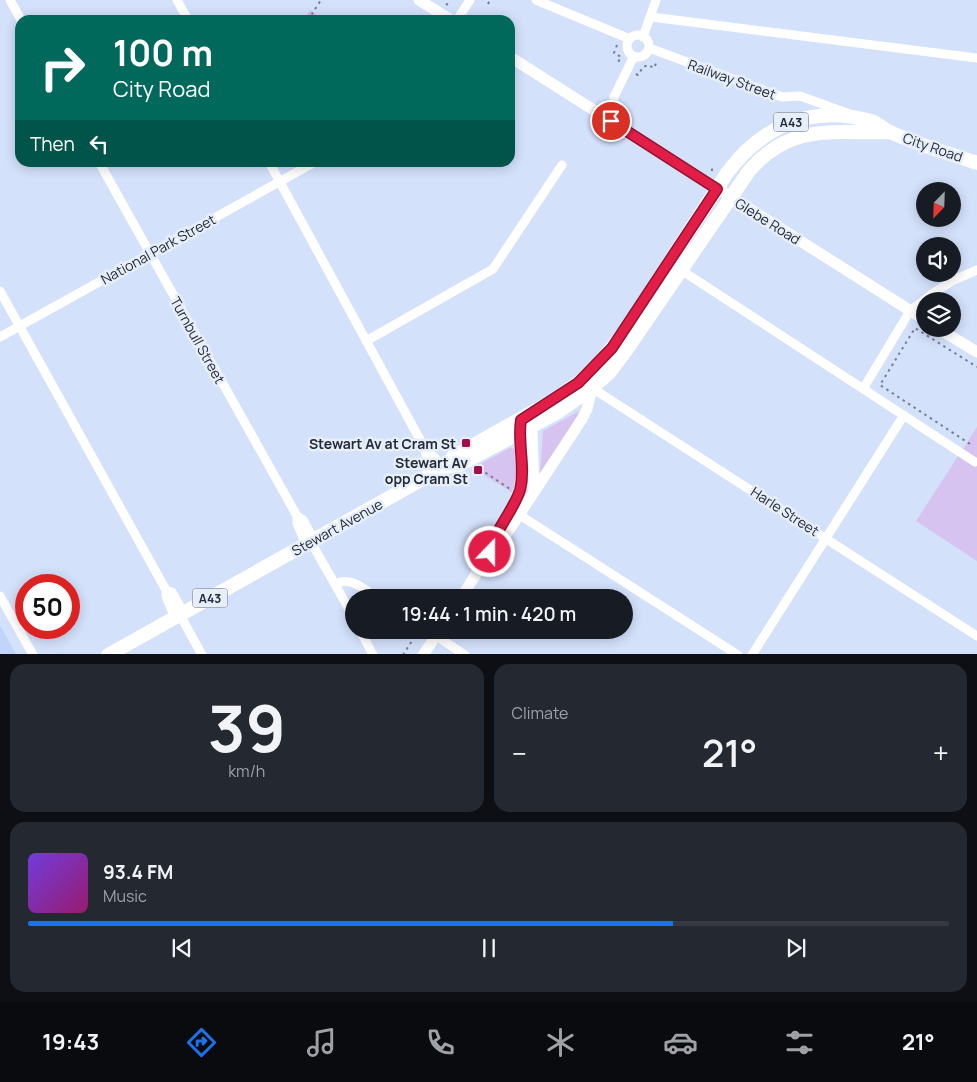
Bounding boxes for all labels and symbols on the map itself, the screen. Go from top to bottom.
street label: Railway Street [685,54,779,104]
pin [590,100,632,142]
road number: A43 [774,112,808,132]
street label: City Road [901,128,965,166]
north arrow [916,182,961,228]
street label: Glebe Road [732,193,804,249]
street label: National Park Street [97,209,219,288]
street label: Turnbull Street [166,293,230,387]
place label: Stewart Av at Cram St [309,434,456,453]
marker: Stewart Av at Cram St [460,437,472,449]
place label: Stewart Av opp Cram St [385,453,468,488]
marker: Stewart Av opp Cram St [472,464,484,476]
street label: Harle Street [747,482,823,540]
street label: Stewart Avenue [288,494,386,560]
position arrow [463,525,515,577]
speed limit sign: 50 [15,574,80,639]
road number: A43 [192,588,228,608]

